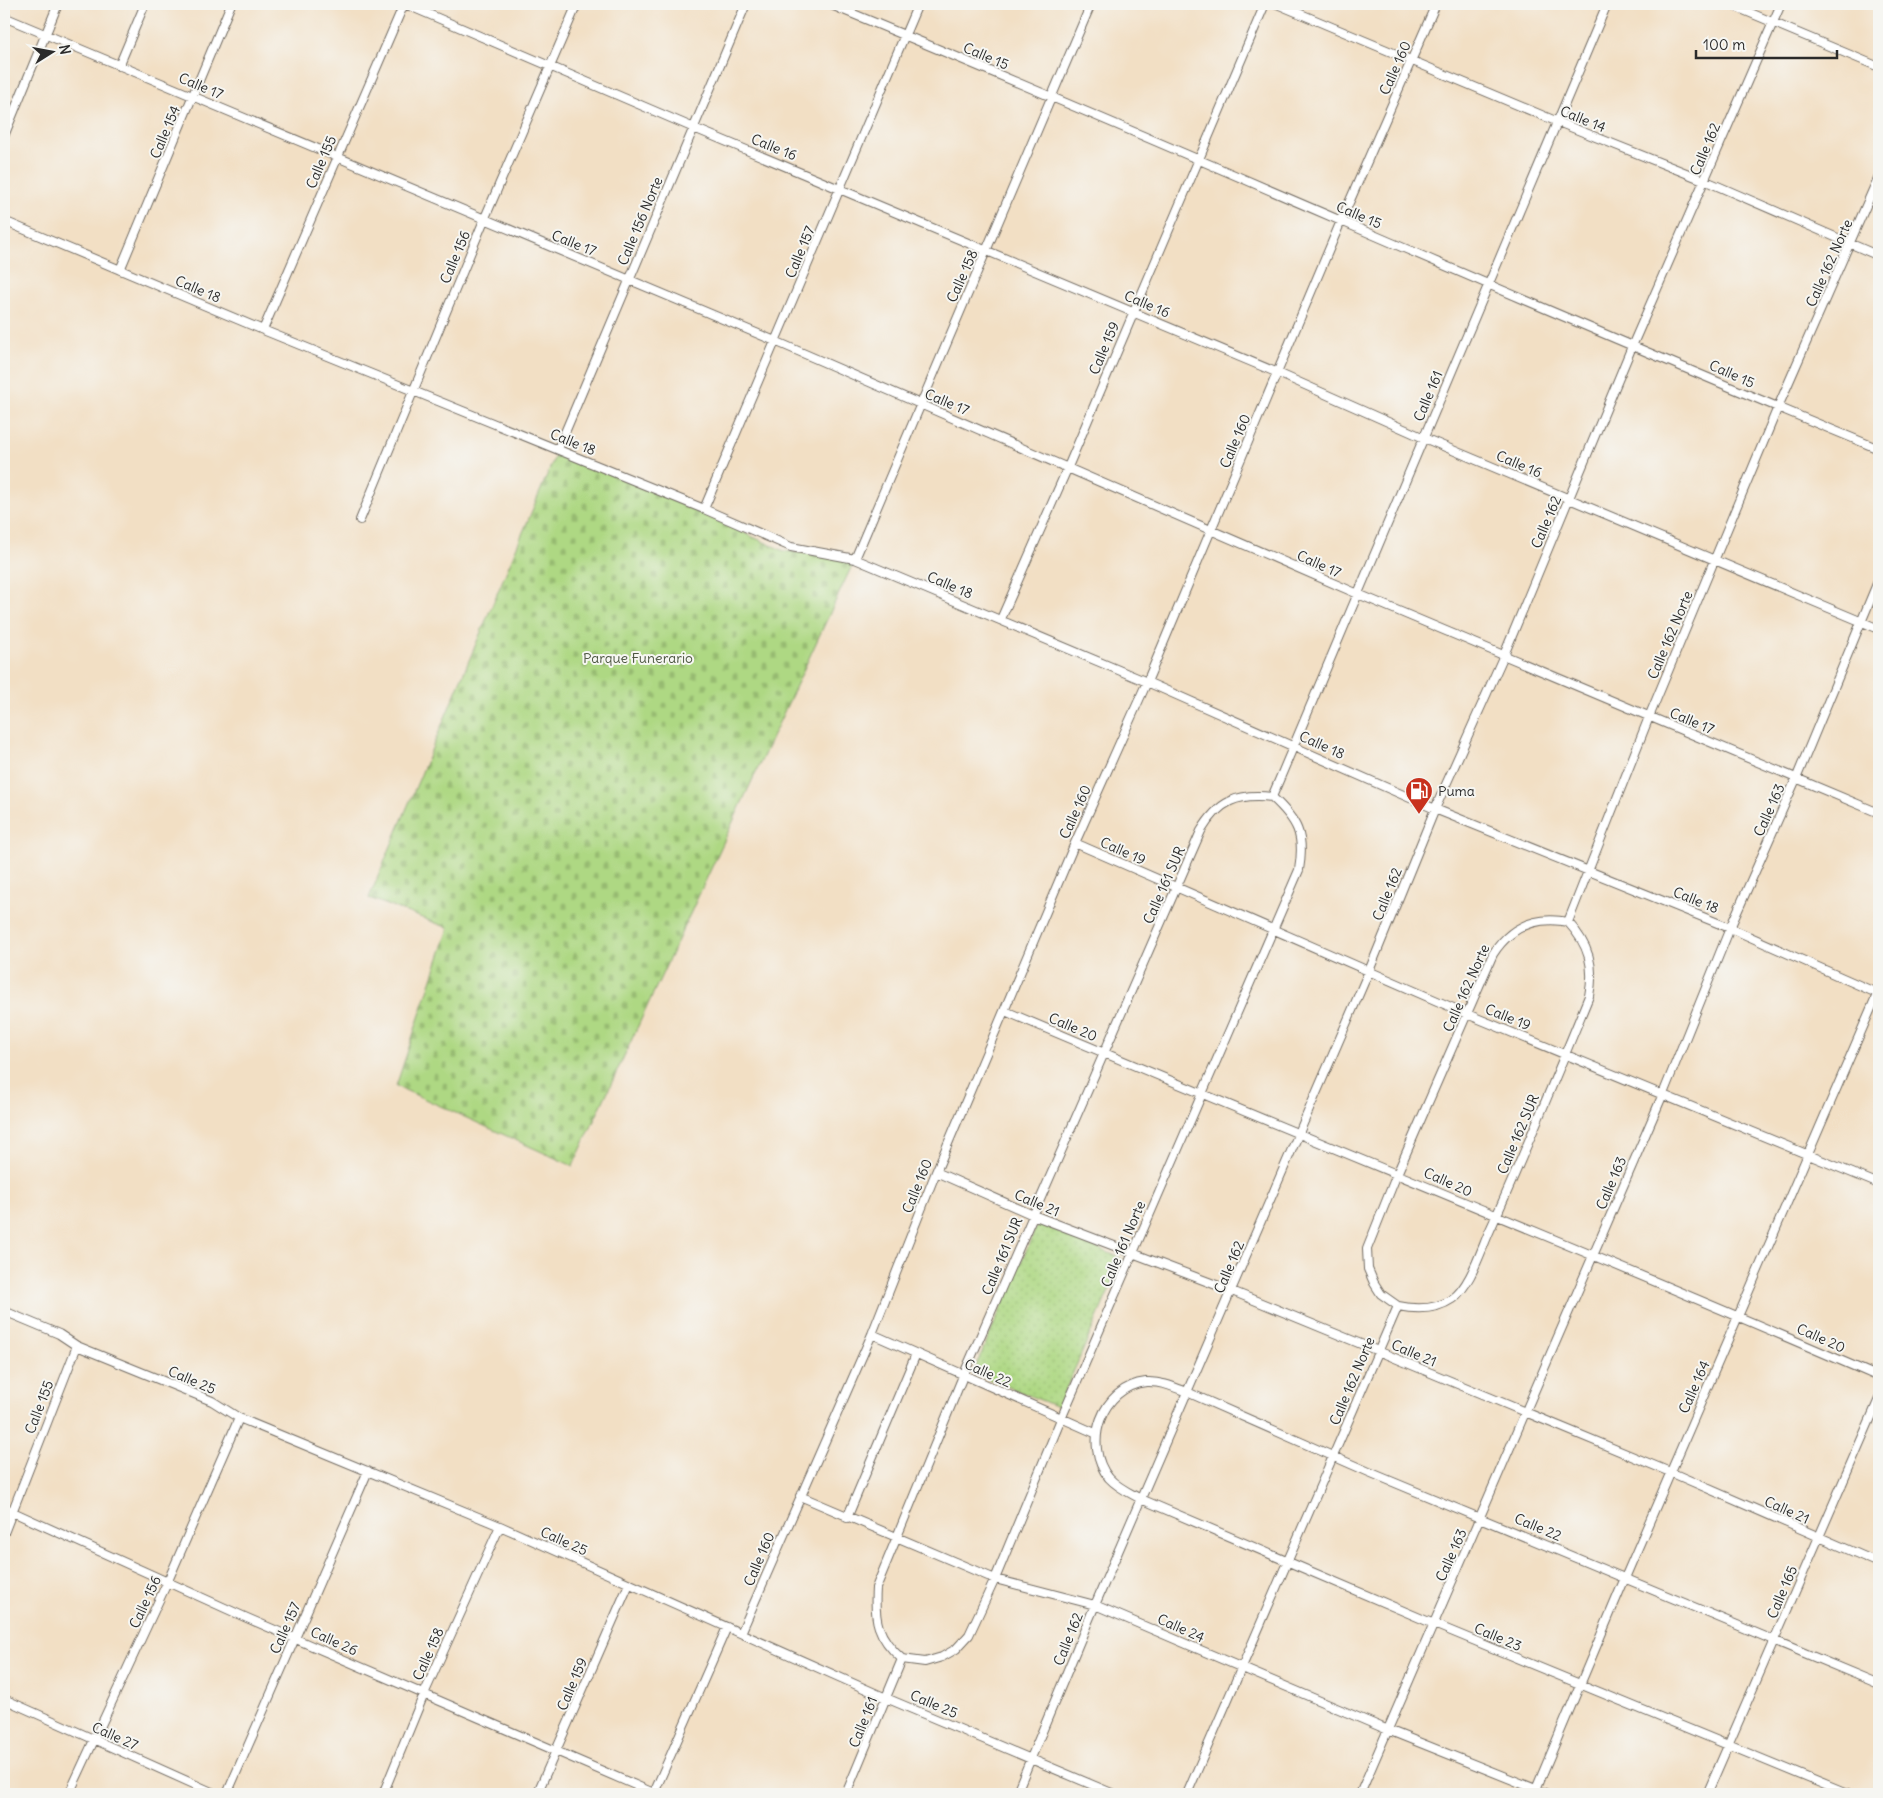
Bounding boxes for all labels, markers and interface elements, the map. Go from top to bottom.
north arrow [28,28,78,78]
scale bar [1696,28,1837,60]
text: 100 m [1703,35,1745,54]
street label: Calle 15 [960,38,1012,74]
street label: Calle 160 [1375,38,1415,98]
text: N [55,43,75,56]
street label: Calle 17 [176,69,226,103]
street label: Calle 14 [1557,102,1609,136]
street label: Calle 154 [146,103,184,161]
street label: Calle 162 [1686,120,1724,178]
street label: Calle 16 [748,130,800,164]
street label: Calle 155 [302,133,340,191]
street label: Calle 156 Norte [613,174,667,268]
street label: Calle 15 [1333,197,1385,233]
street label: Calle 162 Norte [1802,216,1856,310]
street label: Calle 157 [781,223,819,281]
street label: Calle 17 [549,226,599,260]
street label: Calle 156 [436,228,474,286]
street label: Calle 158 [942,247,982,305]
street label: Calle 18 [172,271,224,307]
street label: Calle 16 [1121,286,1173,322]
street label: Calle 159 [1085,319,1123,377]
street label: Calle 15 [1706,356,1758,392]
street label: Calle 161 [1409,368,1447,424]
street label: Calle 17 [922,385,972,419]
street label: Calle 160 [1216,411,1254,471]
street label: Calle 18 [547,425,599,459]
street label: Calle 16 [1493,446,1545,482]
street label: Calle 162 [1527,493,1565,551]
street label: Calle 17 [1294,546,1344,582]
street label: Calle 18 [924,567,976,603]
street label: Calle 162 Norte [1643,588,1697,682]
park label: Parque Funerario [583,649,693,667]
street label: Calle 17 [1667,704,1717,738]
street label: Calle 18 [1296,727,1348,763]
fuel station icon: Puma [1404,776,1434,815]
street label: Calle 163 [1749,781,1789,839]
street label: Calle 160 [1055,782,1095,842]
place label: Puma [1438,782,1475,800]
street label: Calle 19 [1097,833,1149,869]
street label: Calle 161 SUR [1139,843,1189,927]
street label: Calle 162 [1368,865,1406,923]
street label: Calle 18 [1670,883,1722,917]
street label: Calle 162 Norte [1439,941,1493,1035]
street label: Calle 19 [1482,1000,1534,1034]
street label: Calle 20 [1046,1009,1100,1045]
street label: Calle 162 SUR [1493,1091,1543,1177]
street label: Calle 163 [1592,1154,1630,1212]
street label: Calle 160 [898,1156,936,1216]
street label: Calle 20 [1421,1163,1475,1201]
street label: Calle 21 [1012,1185,1062,1221]
street label: Calle 161 Norte [1097,1198,1149,1290]
street label: Calle 161 SUR [977,1214,1027,1298]
street label: Calle 162 [1210,1238,1248,1296]
street label: Calle 20 [1794,1319,1848,1357]
street label: Calle 162 Norte [1325,1334,1379,1428]
street label: Calle 21 [1389,1335,1439,1371]
street label: Calle 22 [962,1355,1015,1391]
street label: Calle 164 [1674,1358,1714,1416]
street label: Calle 25 [165,1362,219,1398]
street label: Calle 155 [21,1378,57,1436]
street label: Calle 21 [1762,1492,1812,1528]
street label: Calle 22 [1512,1509,1565,1545]
street label: Calle 25 [538,1523,590,1559]
street label: Calle 163 [1431,1526,1471,1584]
street label: Calle 160 [740,1529,778,1589]
street label: Calle 165 [1763,1563,1801,1621]
street label: Calle 156 [125,1573,165,1631]
street label: Calle 157 [266,1599,304,1657]
street label: Calle 162 [1049,1610,1087,1668]
street label: Calle 24 [1155,1610,1207,1646]
street label: Calle 23 [1472,1619,1525,1655]
street label: Calle 26 [308,1623,360,1659]
street label: Calle 158 [408,1625,448,1683]
street label: Calle 159 [553,1655,591,1713]
street label: Calle 25 [907,1686,961,1722]
street label: Calle 161 [845,1694,881,1750]
street label: Calle 27 [89,1718,141,1754]

